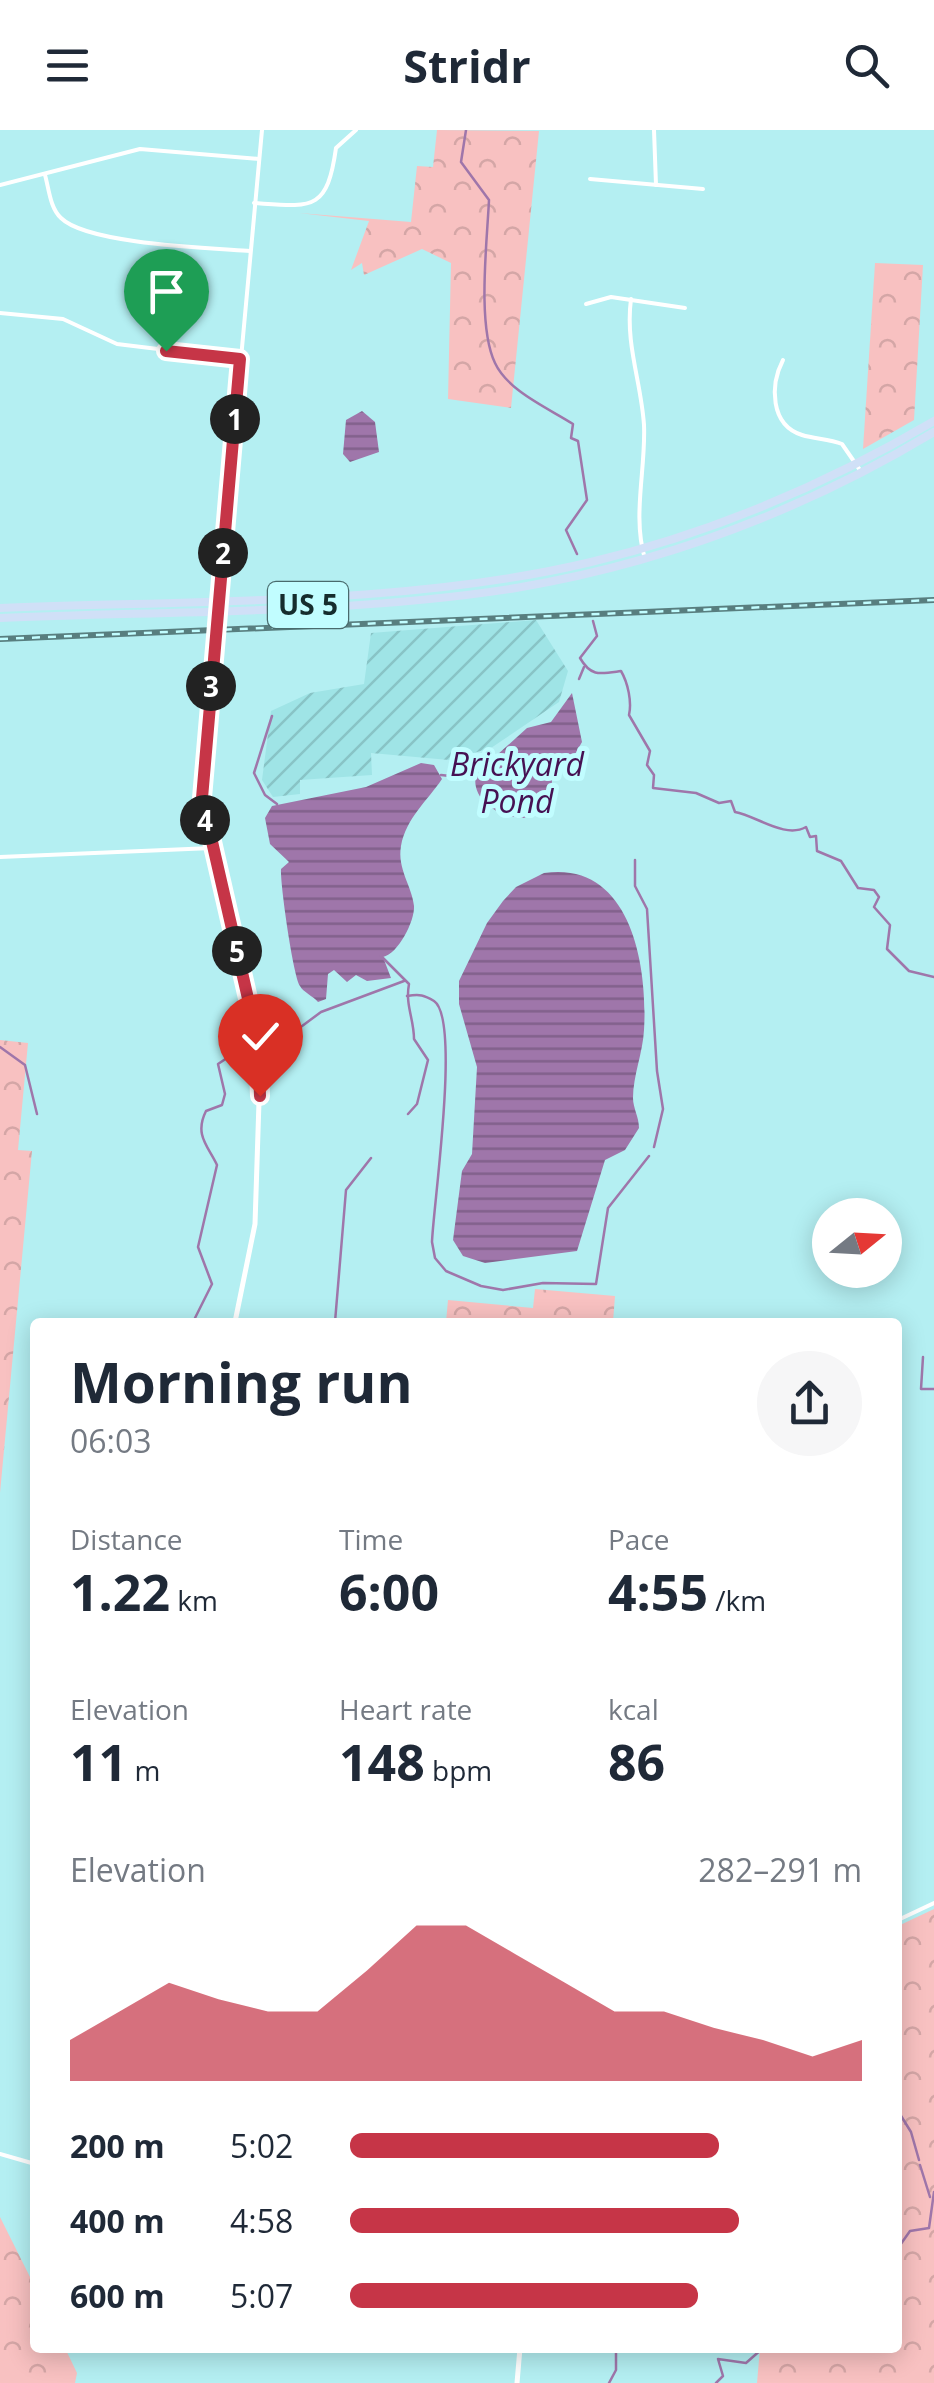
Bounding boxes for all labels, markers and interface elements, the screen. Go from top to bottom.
text: Stridr [403,35,531,96]
icon: menu [40,38,95,93]
icon: search [839,38,894,93]
pin [124,249,209,352]
icon: arrive [139,264,194,319]
pin: 1 [210,394,260,444]
text: 1 [227,400,243,438]
pin: 2 [198,528,248,578]
text: 2 [215,534,231,572]
road number: US 5 [268,582,348,628]
pin: 3 [186,661,236,711]
text: 3 [203,667,219,705]
water label: Brickyard Pond [450,742,586,822]
pin: 4 [180,795,230,845]
text: 4 [197,801,213,839]
pin: 5 [212,926,262,976]
text: 5 [229,932,245,970]
pin [218,994,303,1097]
icon: check [233,1009,288,1064]
north arrow [812,1198,902,1288]
map controls [812,1198,902,1288]
text: Morning run [70,1344,413,1419]
button: share [757,1351,862,1456]
text: 06:03 [70,1419,152,1462]
text: Distance [70,1520,183,1558]
text: Time [339,1520,403,1558]
text: Pace [608,1520,670,1558]
text: 1.22 [70,1558,170,1626]
text: 6:00 [339,1558,439,1626]
text: 4:55 [608,1558,708,1626]
text: km [170,1581,218,1619]
text: /km [708,1581,766,1619]
text: Elevation [70,1690,189,1728]
text: Heart rate [339,1690,472,1728]
text: kcal [608,1690,659,1728]
text: 11 [70,1728,127,1796]
text: 148 [339,1728,425,1796]
text: 86 [608,1728,665,1796]
text: m [127,1751,160,1789]
text: bpm [425,1751,492,1789]
text: Elevation [70,1848,206,1891]
text: 282–291 m [698,1848,862,1891]
text: 200 m [70,2124,165,2167]
text: 5:02 [230,2124,293,2167]
text: 400 m [70,2199,165,2242]
text: 4:58 [230,2199,293,2242]
text: 600 m [70,2274,165,2317]
text: 5:07 [230,2274,293,2317]

